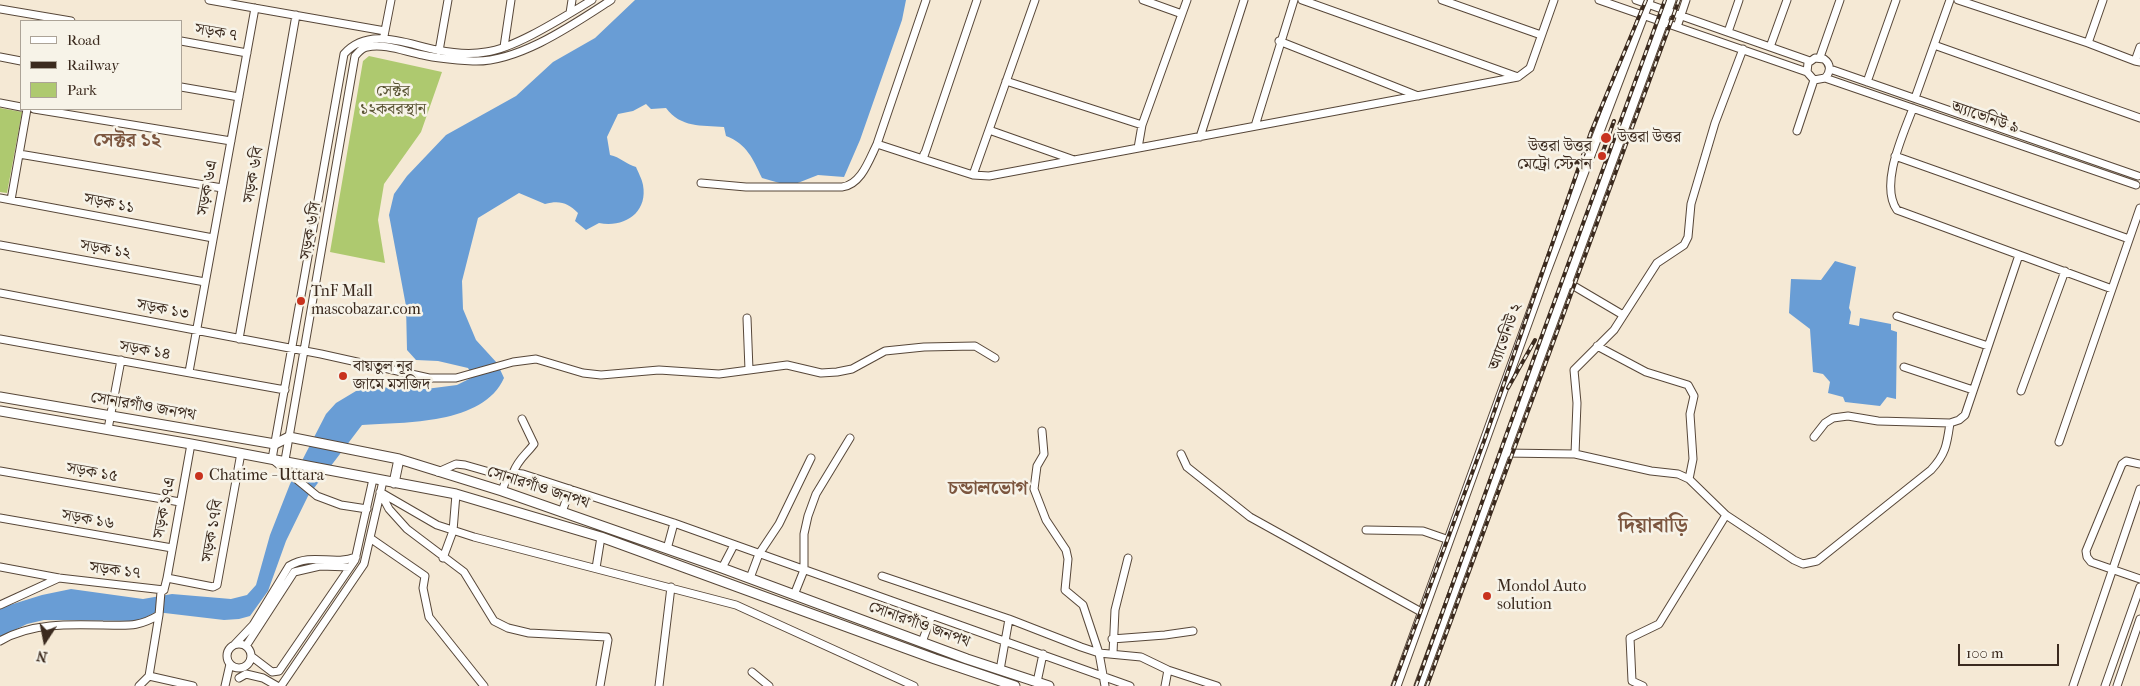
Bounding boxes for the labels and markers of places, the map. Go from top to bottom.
place label: উত্তরা উত্তর [1617,128,1681,148]
marker: উত্তরা উত্তর [1599,131,1613,145]
place label: উত্তরা উত্তর মেট্রো স্টেশন [1517,137,1592,175]
marker: উত্তরা উত্তর মেট্রো স্টেশন [1596,150,1608,162]
place label: TnF Mall mascobazar.com [311,282,421,320]
marker: TnF Mall mascobazar.com [295,295,307,307]
place label: বায়তুল নূর জামে মসজিদ [353,357,430,395]
marker: বায়তুল নূর জামে মসজিদ [337,370,349,382]
place label: Chatime - Uttara [209,466,324,486]
marker: Chatime - Uttara [193,470,205,482]
place label: Mondol Auto solution [1497,577,1586,615]
marker: Mondol Auto solution [1481,590,1493,602]

